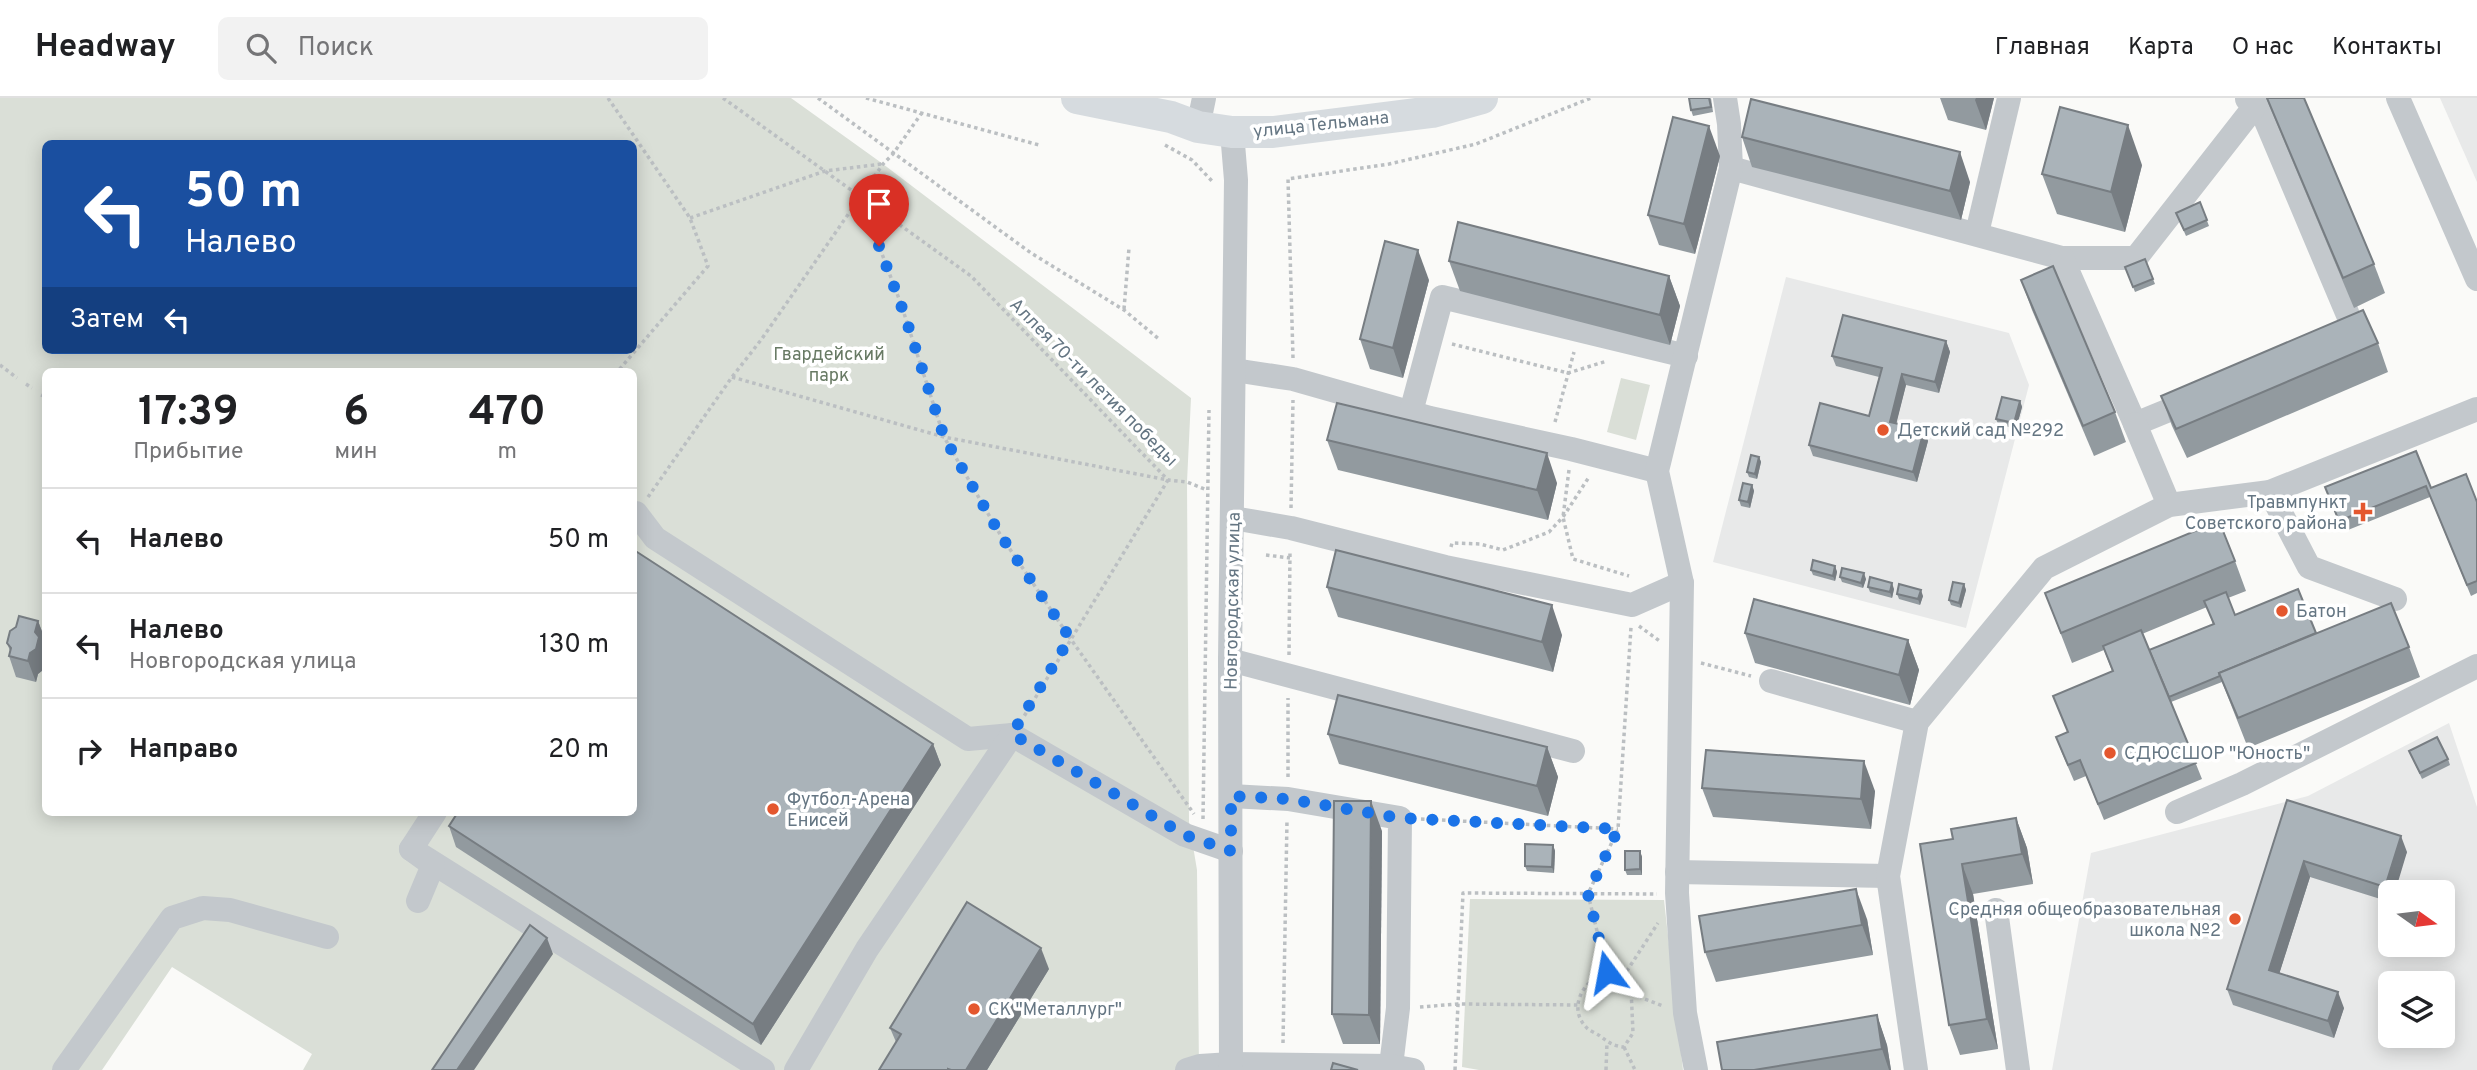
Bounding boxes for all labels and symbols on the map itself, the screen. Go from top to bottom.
street label: улица Тельмана [1252,107,1390,144]
pin [849,174,909,246]
street label: Аллея 70-ти летия победы [1004,294,1182,472]
park label: Гвардейский парк [773,344,885,388]
place label: Детский сад №292 [1897,420,2064,443]
marker: Детский сад №292 [1875,422,1891,438]
place label: Травмпункт Советского района [2185,492,2347,536]
marker: Травмпункт Советского района [2353,502,2373,522]
street label: Новгородская улица [1220,512,1247,690]
place label: Батон [2296,601,2347,624]
marker: Батон [2274,603,2290,619]
place label: СДЮСШОР "Юность" [2124,743,2310,766]
marker: СДЮСШОР "Юность" [2102,745,2118,761]
place label: Футбол-Арена Енисей [787,789,910,833]
marker: Футбол-Арена Енисей [765,801,781,817]
north arrow [2378,880,2455,957]
place label: Средняя общеобразовательная школа №2 [1948,899,2221,943]
marker: Средняя общеобразовательная школа №2 [2227,911,2243,927]
position arrow [1570,935,1644,1009]
place label: СК "Металлург" [988,999,1122,1022]
marker: СК "Металлург" [966,1001,982,1017]

